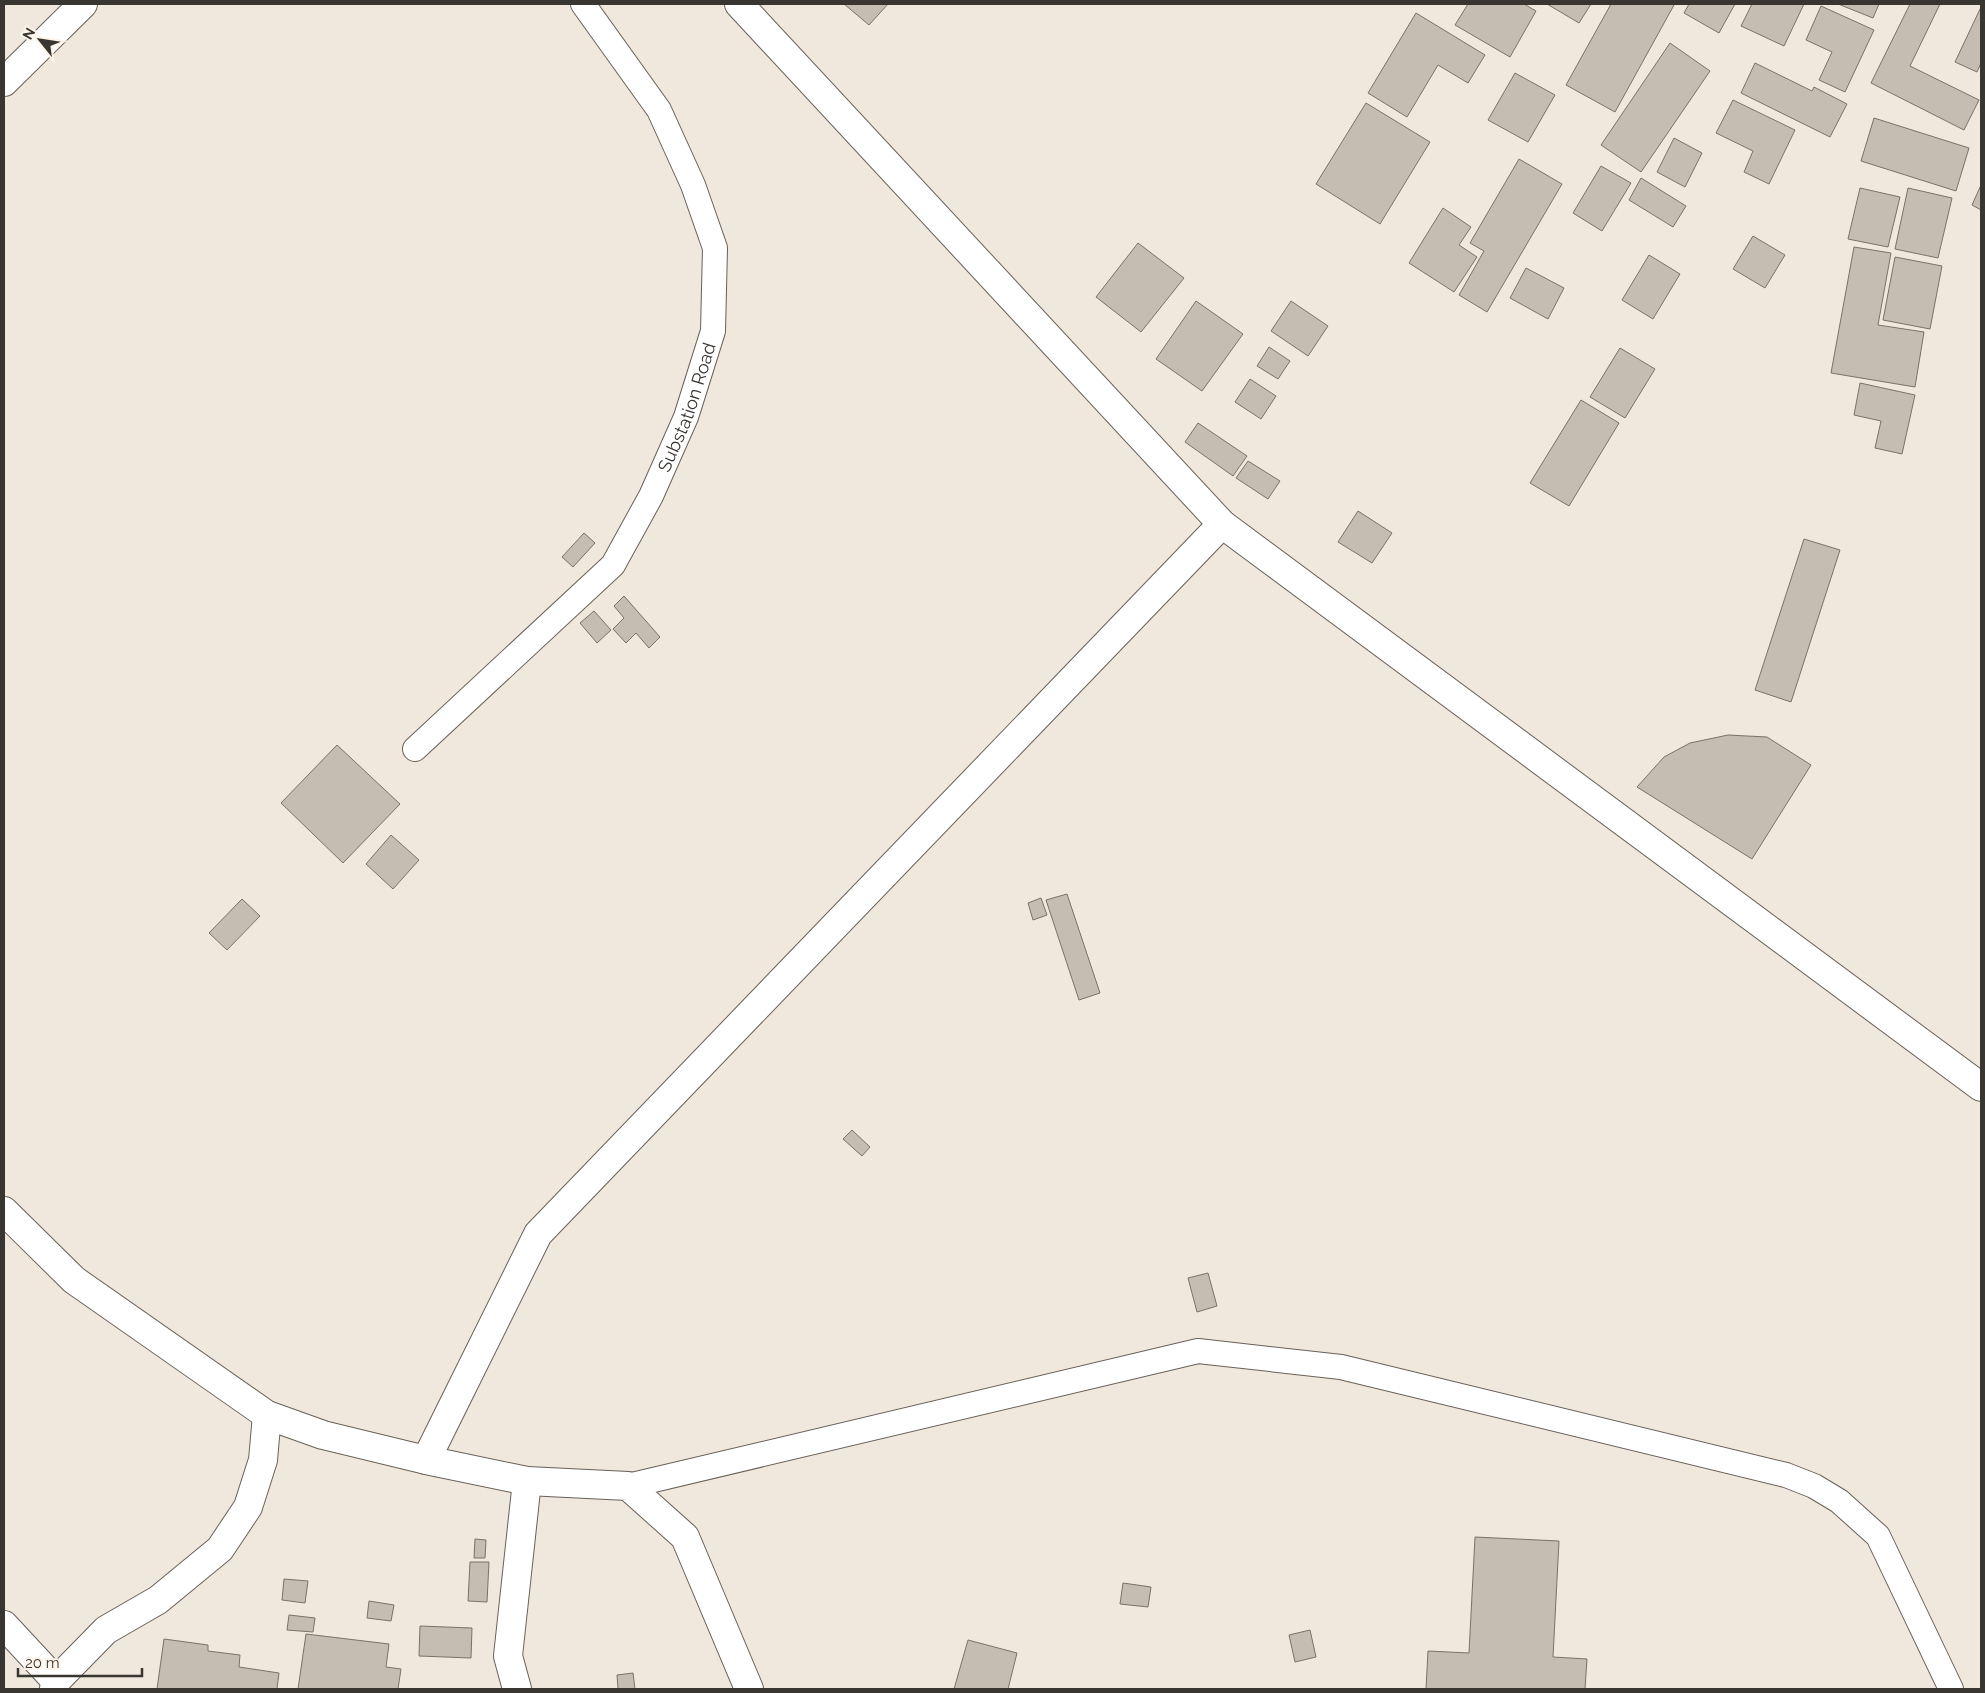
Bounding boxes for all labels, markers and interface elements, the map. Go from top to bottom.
north arrow [15,15,65,65]
text: N [19,25,38,42]
street label: Substation Road [653,340,719,475]
scale bar [18,1646,141,1678]
text: 20 m [25,1654,60,1672]

